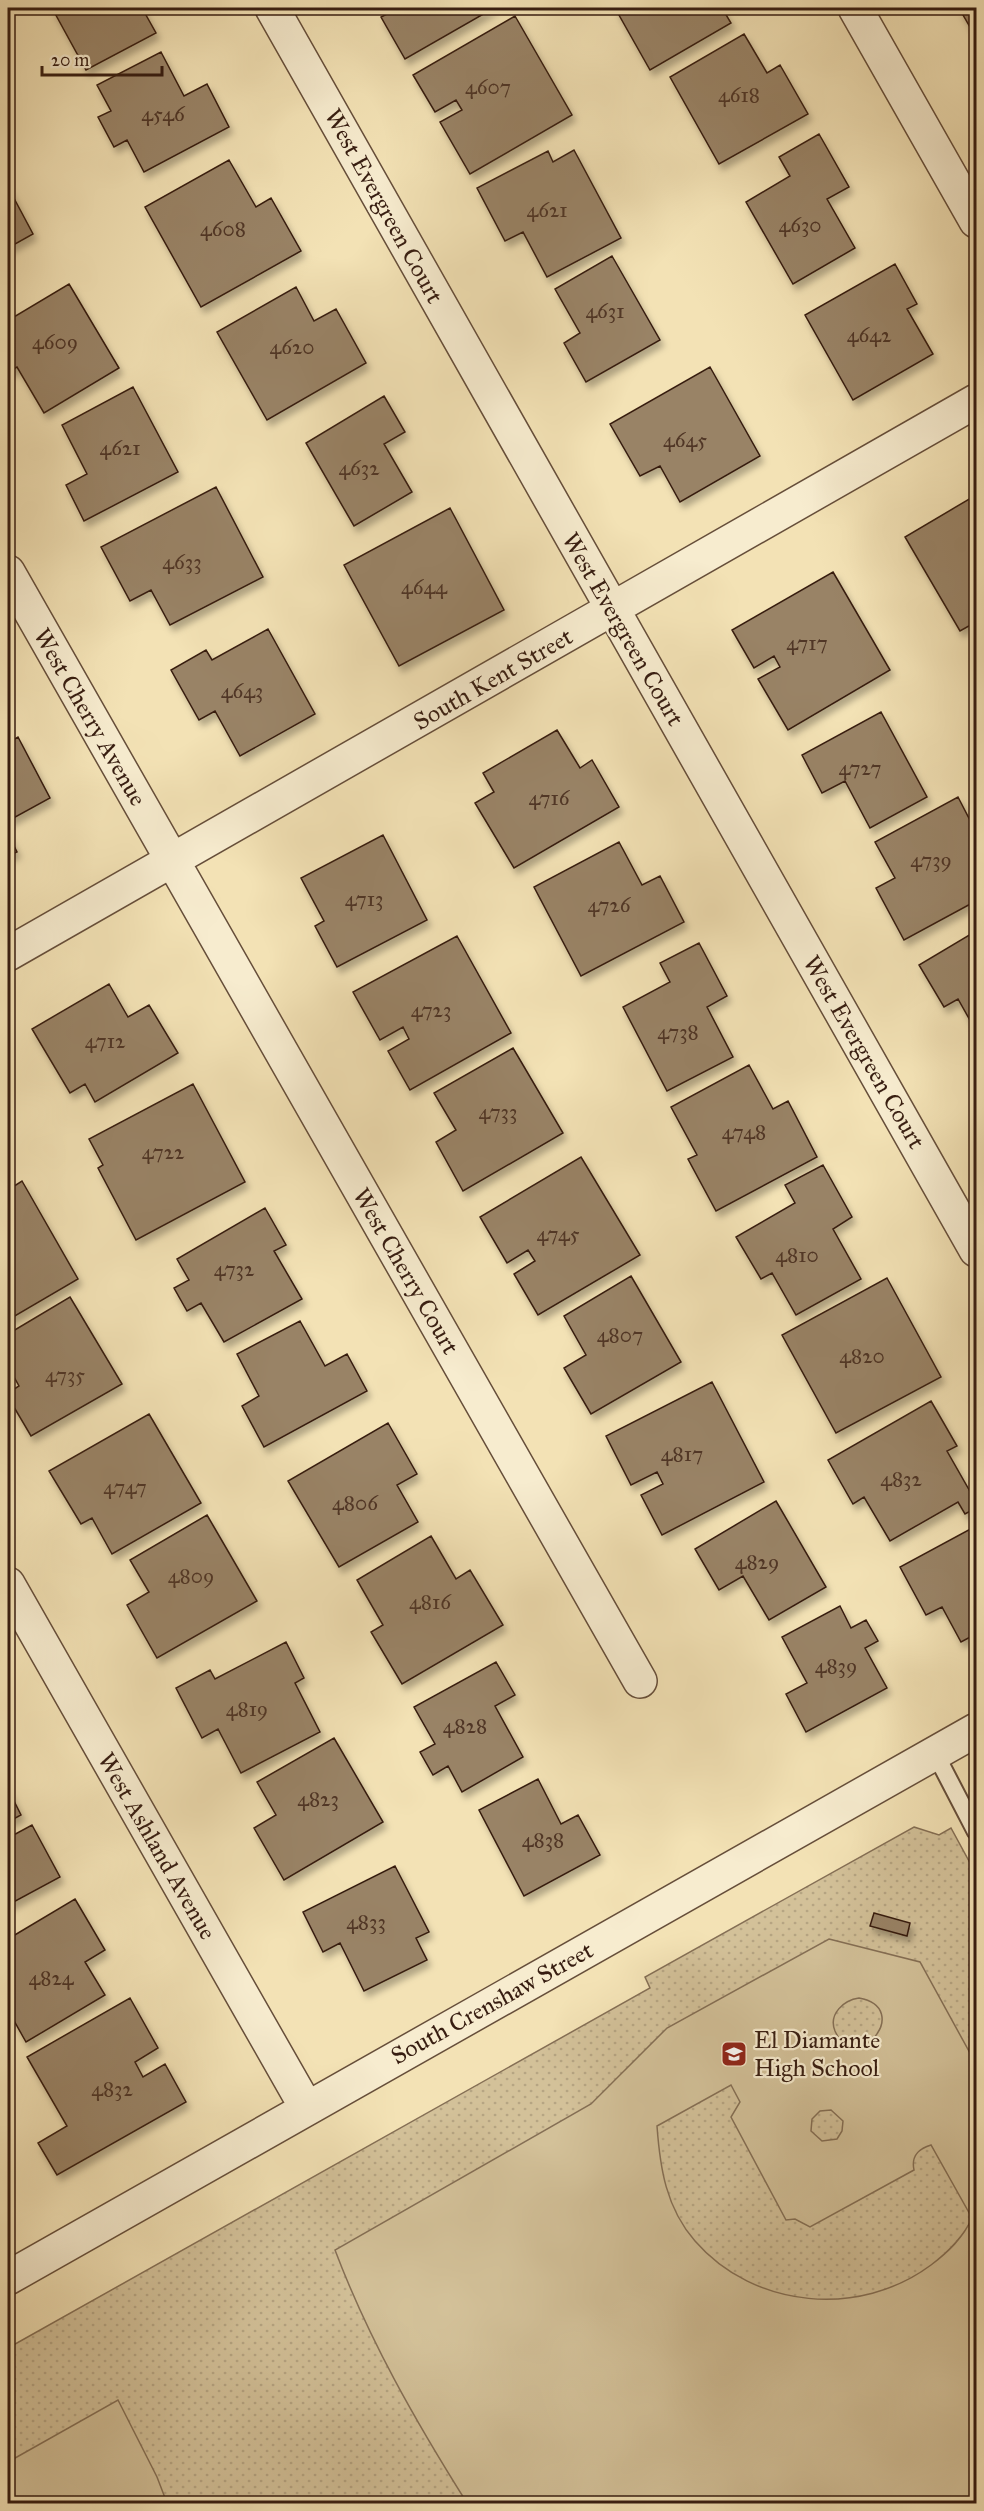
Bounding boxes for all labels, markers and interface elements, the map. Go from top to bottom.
scale bar [42,39,162,77]
text: 20 m [51,49,89,71]
house number: 4607 [465,74,511,100]
house number: 4618 [718,82,760,108]
house number: 4546 [141,101,186,127]
street label: West Evergreen Court [318,103,450,309]
house number: 4621 [526,197,568,223]
house number: 4630 [778,212,822,238]
house number: 4608 [200,216,246,242]
house number: 4631 [585,298,625,324]
house number: 4642 [847,322,892,348]
house number: 4609 [32,329,78,355]
house number: 4620 [269,334,315,360]
house number: 4645 [663,427,707,453]
house number: 4621 [99,435,141,461]
house number: 4632 [338,455,380,481]
street label: West Evergreen Court [555,527,691,731]
house number: 4633 [162,549,202,575]
house number: 4644 [401,574,448,600]
street label: South Kent Street [408,621,578,737]
street label: West Cherry Avenue [27,623,153,811]
house number: 4717 [786,630,828,656]
house number: 4643 [221,678,263,704]
house number: 4727 [839,755,882,781]
house number: 4716 [529,785,571,811]
house number: 4739 [910,847,952,873]
house number: 4713 [345,886,383,912]
house number: 4726 [587,892,632,918]
street label: West Evergreen Court [796,950,932,1154]
house number: 4723 [411,997,451,1023]
house number: 4738 [657,1019,699,1045]
house number: 4712 [85,1028,126,1054]
house number: 4733 [479,1099,517,1125]
house number: 4748 [722,1119,766,1145]
house number: 4722 [142,1139,185,1165]
street label: West Cherry Court [346,1182,466,1360]
house number: 4745 [537,1221,580,1247]
house number: 4810 [775,1242,819,1268]
house number: 4732 [214,1256,255,1282]
house number: 4807 [597,1322,643,1348]
house number: 4820 [839,1343,885,1369]
house number: 4735 [45,1362,85,1388]
house number: 4817 [661,1441,703,1467]
house number: 4832 [880,1466,922,1492]
house number: 4747 [103,1474,147,1500]
house number: 4806 [332,1490,379,1516]
house number: 4829 [735,1549,779,1575]
house number: 4809 [168,1563,214,1589]
house number: 4816 [409,1589,452,1615]
house number: 4839 [815,1653,857,1679]
house number: 4819 [226,1696,268,1722]
house number: 4828 [443,1713,487,1739]
street label: West Ashland Avenue [91,1747,223,1945]
house number: 4823 [297,1786,339,1812]
house number: 4838 [522,1827,564,1853]
house number: 4833 [346,1909,386,1935]
street label: South Crenshaw Street [386,1935,599,2071]
house number: 4824 [29,1965,75,1991]
place label: El Diamante High School [754,2025,880,2083]
school or university icon: El Diamante High School [719,2039,749,2069]
house number: 4832 [91,2076,133,2102]

